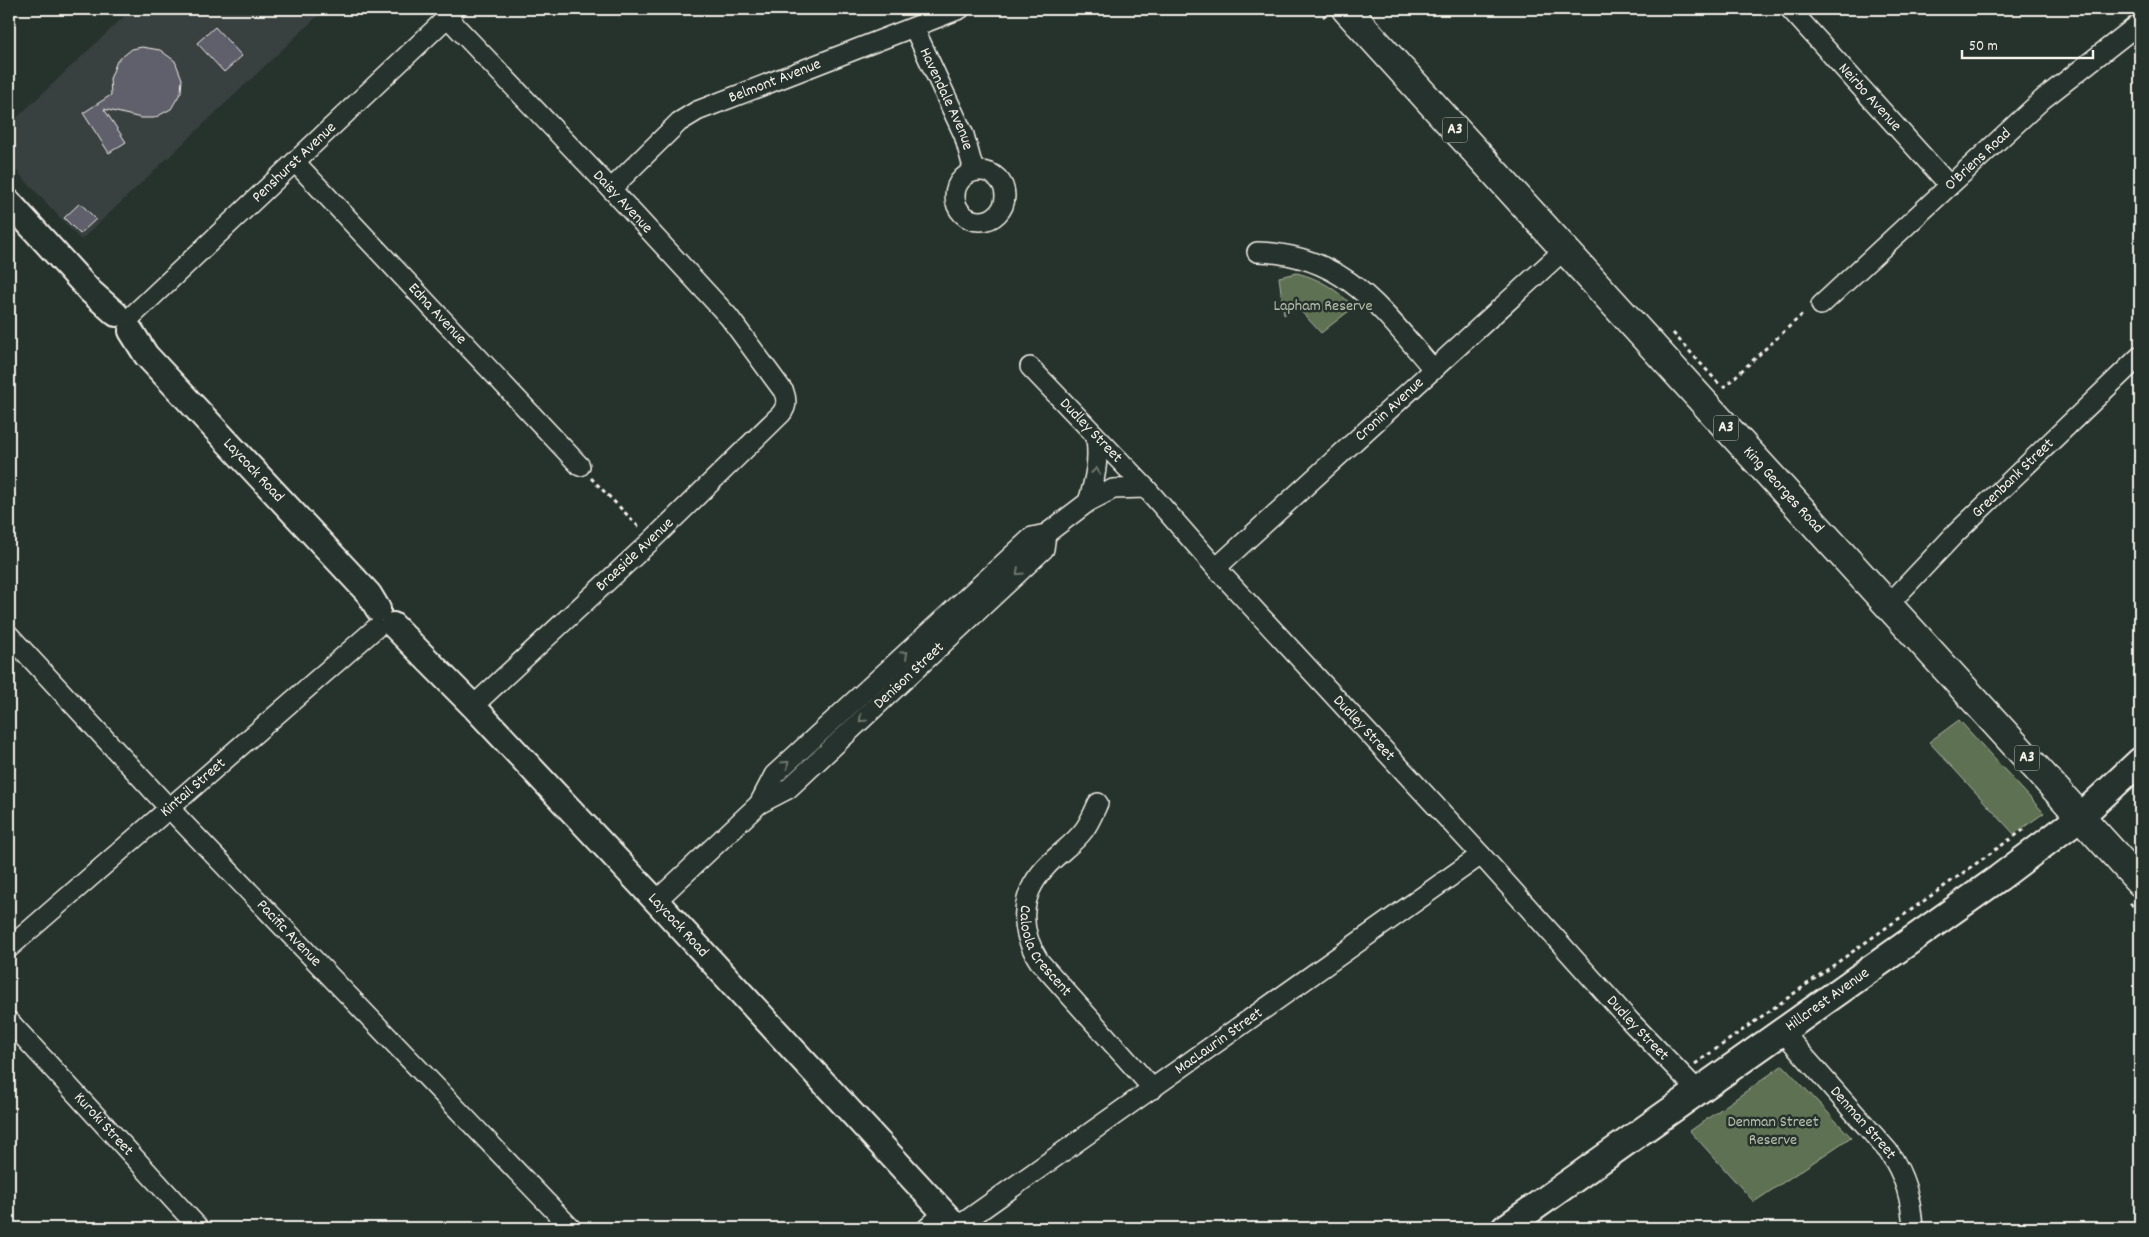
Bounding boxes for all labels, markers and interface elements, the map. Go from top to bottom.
scale bar [1962,28,2093,60]
text: 50 m [1969,36,1998,58]
street label: Havendale Avenue [913,44,979,153]
street label: Belmont Avenue [725,52,824,109]
street label: Neirbo Avenue [1833,58,1907,137]
street label: Penshurst Avenue [247,117,342,208]
road number: A3 [1442,118,1468,142]
street label: O'Briens Road [1939,123,2016,196]
street label: Daisy Avenue [587,165,658,239]
street label: Edna Avenue [402,278,472,350]
park label: Lapham Reserve [1273,295,1373,318]
street label: Cronin Avenue [1350,372,1429,447]
street label: Dudley Street [1054,393,1128,468]
road number: A3 [1714,416,1738,440]
street label: Laycock Road [218,433,290,508]
street label: Greenbank Street [1967,433,2059,523]
street label: King Georges Road [1737,441,1829,539]
one-way arrow [1090,466,1101,474]
street label: Braeside Avenue [591,513,679,597]
one-way arrow [1016,566,1025,575]
street label: Denison Street [868,636,950,715]
one-way arrow [899,651,908,660]
street label: Dudley Street [1327,690,1400,766]
one-way arrow [859,713,868,722]
road number: A3 [2014,746,2040,770]
street label: Kintail Street [155,752,231,823]
one-way arrow [780,761,789,770]
street label: Laycock Road [642,888,714,963]
street label: Pacific Avenue [251,894,327,972]
street label: Caloola Crescent [1013,904,1077,1002]
street label: Hillcrest Avenue [1781,962,1874,1037]
street label: Dudley Street [1601,990,1674,1066]
street label: MacLaurin Street [1170,1002,1268,1080]
street label: Denman Street [1824,1081,1902,1164]
street label: Kuroki Street [68,1087,139,1161]
park label: Denman Street Reserve [1727,1111,1819,1152]

